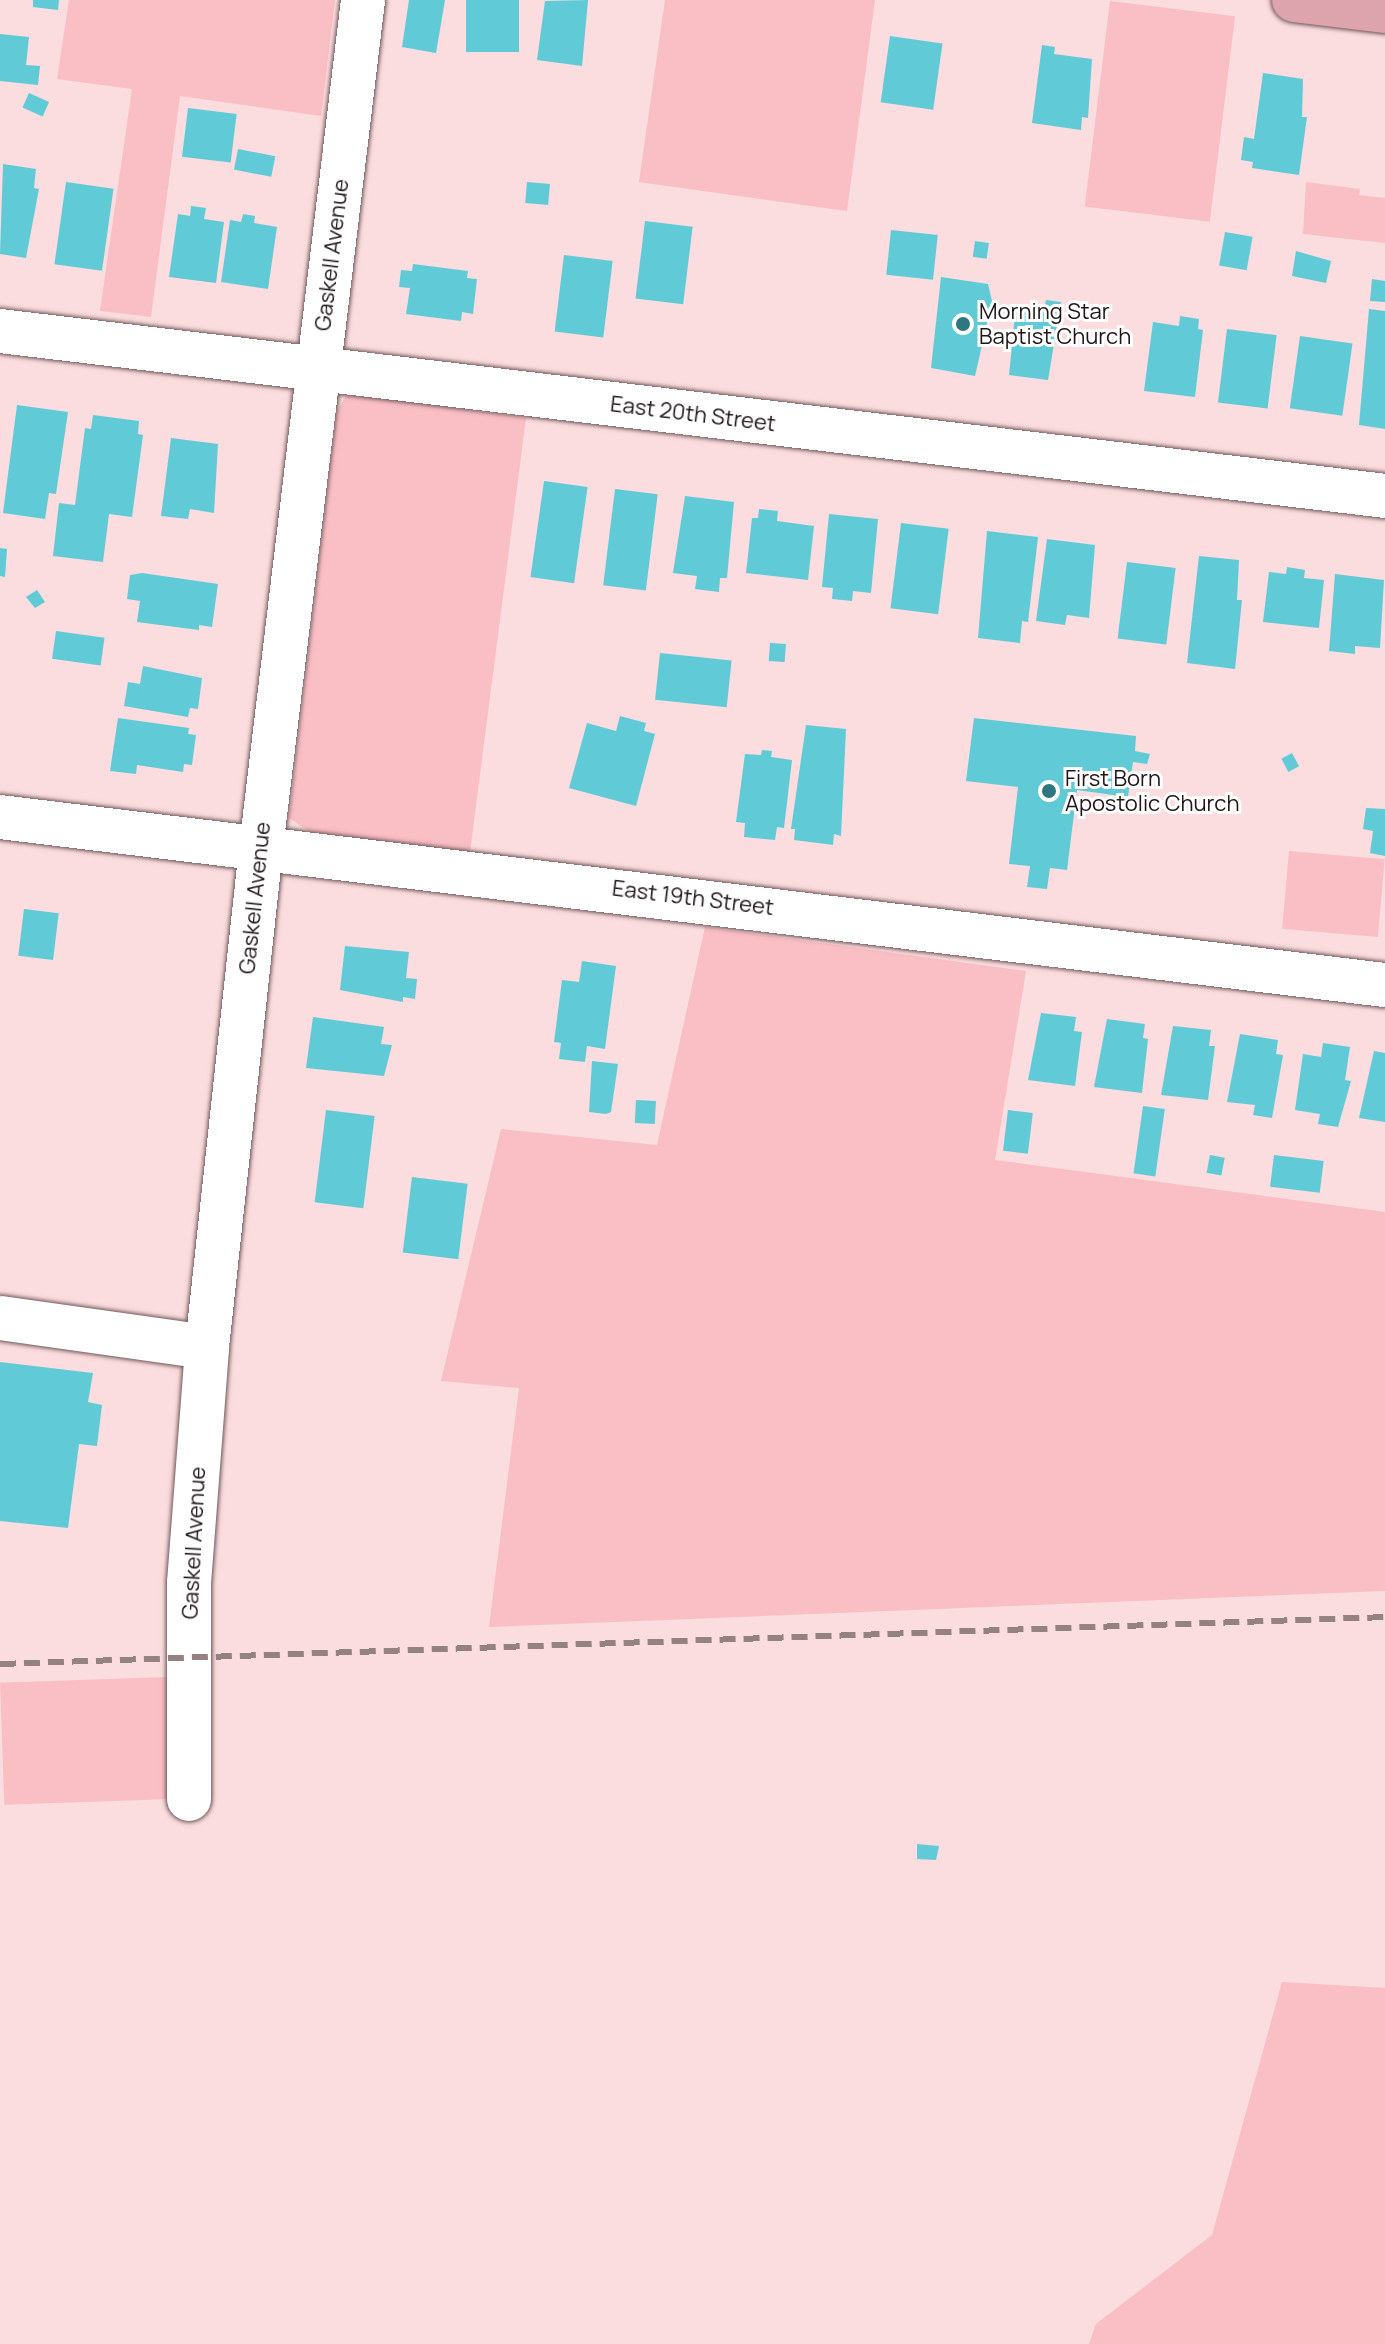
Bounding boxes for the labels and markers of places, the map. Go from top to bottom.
place label: Morning Star Baptist Church [979,298,1131,350]
marker: Morning Star Baptist Church [954,315,972,333]
place label: First Born Apostolic Church [1065,765,1239,816]
marker: First Born Apostolic Church [1040,782,1058,800]

